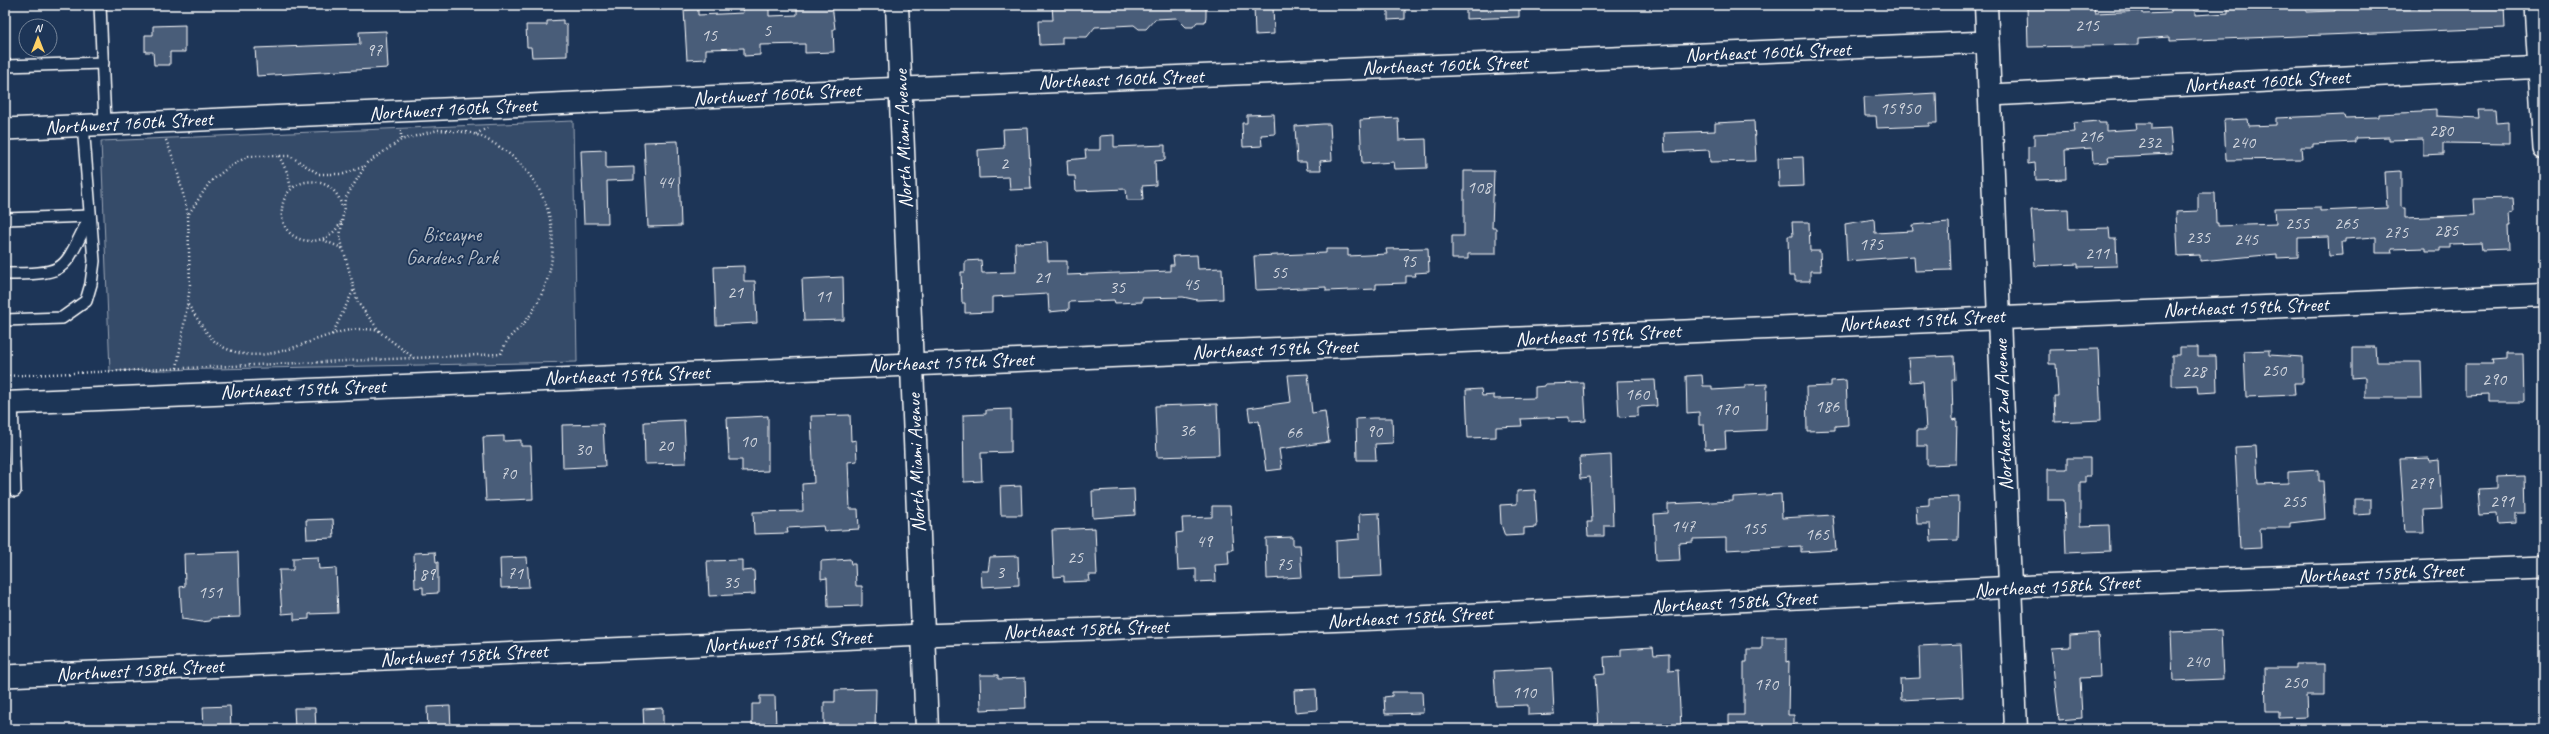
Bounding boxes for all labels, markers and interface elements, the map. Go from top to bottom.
house number: 215 [2075,14,2100,36]
north arrow [18,18,58,58]
house number: 5 [763,19,772,41]
text: N [35,21,44,35]
house number: 15 [701,24,718,46]
street label: Northeast 160th Street [1685,37,1854,67]
house number: 97 [366,39,383,61]
street label: Northeast 160th Street [1362,50,1531,80]
street label: Northeast 160th Street [1038,64,1207,94]
street label: Northeast 160th Street [2184,64,2353,98]
street label: North Miami Avenue [888,68,918,209]
street label: Northwest 160th Street [693,77,864,111]
street label: Northwest 160th Street [369,92,540,126]
house number: 15950 [1880,97,1922,119]
street label: Northwest 160th Street [45,106,216,140]
house number: 280 [2429,119,2455,141]
house number: 216 [2079,125,2104,147]
house number: 232 [2137,131,2163,153]
house number: 240 [2231,131,2257,153]
house number: 2 [1000,152,1010,174]
house number: 44 [657,171,675,193]
house number: 108 [1467,176,1493,198]
house number: 255 [2285,212,2310,234]
house number: 265 [2334,212,2359,234]
house number: 285 [2434,219,2459,241]
house number: 275 [2384,221,2409,243]
park label: Biscayne Gardens Park [406,222,500,270]
house number: 235 [2186,226,2211,248]
house number: 245 [2234,228,2259,250]
house number: 175 [1859,233,1884,255]
house number: 211 [2085,242,2110,264]
house number: 95 [1400,250,1417,272]
house number: 55 [1271,261,1288,283]
house number: 21 [1034,266,1051,288]
house number: 45 [1183,273,1200,295]
house number: 35 [1109,276,1126,298]
house number: 21 [727,281,744,303]
house number: 11 [815,285,832,307]
street label: Northeast 159th Street [2163,292,2332,322]
street label: Northeast 159th Street [1839,303,2008,337]
street label: Northeast 159th Street [1515,318,1684,352]
street label: Northeast 159th Street [1192,334,1361,364]
street label: Northeast 2nd Avenue [1988,337,2018,491]
street label: Northeast 159th Street [868,347,1037,377]
house number: 250 [2262,359,2288,381]
street label: Northeast 159th Street [544,360,713,390]
house number: 228 [2182,360,2208,382]
house number: 290 [2482,368,2508,390]
street label: Northeast 159th Street [220,374,389,404]
house number: 160 [1625,383,1651,405]
street label: North Miami Avenue [901,392,931,533]
house number: 186 [1815,395,1840,417]
house number: 170 [1714,398,1740,420]
house number: 36 [1179,419,1196,441]
house number: 90 [1366,420,1384,442]
house number: 66 [1286,421,1303,443]
house number: 10 [740,430,758,452]
house number: 20 [657,434,675,456]
house number: 30 [575,438,593,460]
house number: 70 [500,462,518,484]
house number: 279 [2409,472,2435,494]
house number: 255 [2282,490,2307,512]
house number: 291 [2490,490,2515,512]
house number: 147 [1671,515,1696,537]
house number: 155 [1742,517,1767,539]
house number: 165 [1805,523,1830,545]
house number: 49 [1196,530,1214,552]
house number: 25 [1067,546,1084,568]
house number: 75 [1276,553,1293,575]
street label: Northeast 158th Street [2298,558,2467,588]
house number: 3 [996,561,1006,583]
house number: 71 [507,562,524,584]
house number: 89 [419,563,437,585]
street label: Northeast 158th Street [1974,569,2143,603]
house number: 35 [723,571,740,593]
house number: 151 [198,581,223,603]
street label: Northeast 158th Street [1651,585,1820,619]
street label: Northeast 158th Street [1327,600,1496,634]
street label: Northeast 158th Street [1003,614,1172,644]
street label: Northwest 158th Street [704,624,875,658]
street label: Northwest 158th Street [380,638,551,672]
house number: 240 [2185,650,2211,672]
street label: Northwest 158th Street [56,653,227,687]
house number: 250 [2283,671,2309,693]
house number: 170 [1754,673,1780,695]
house number: 110 [1512,681,1538,703]

